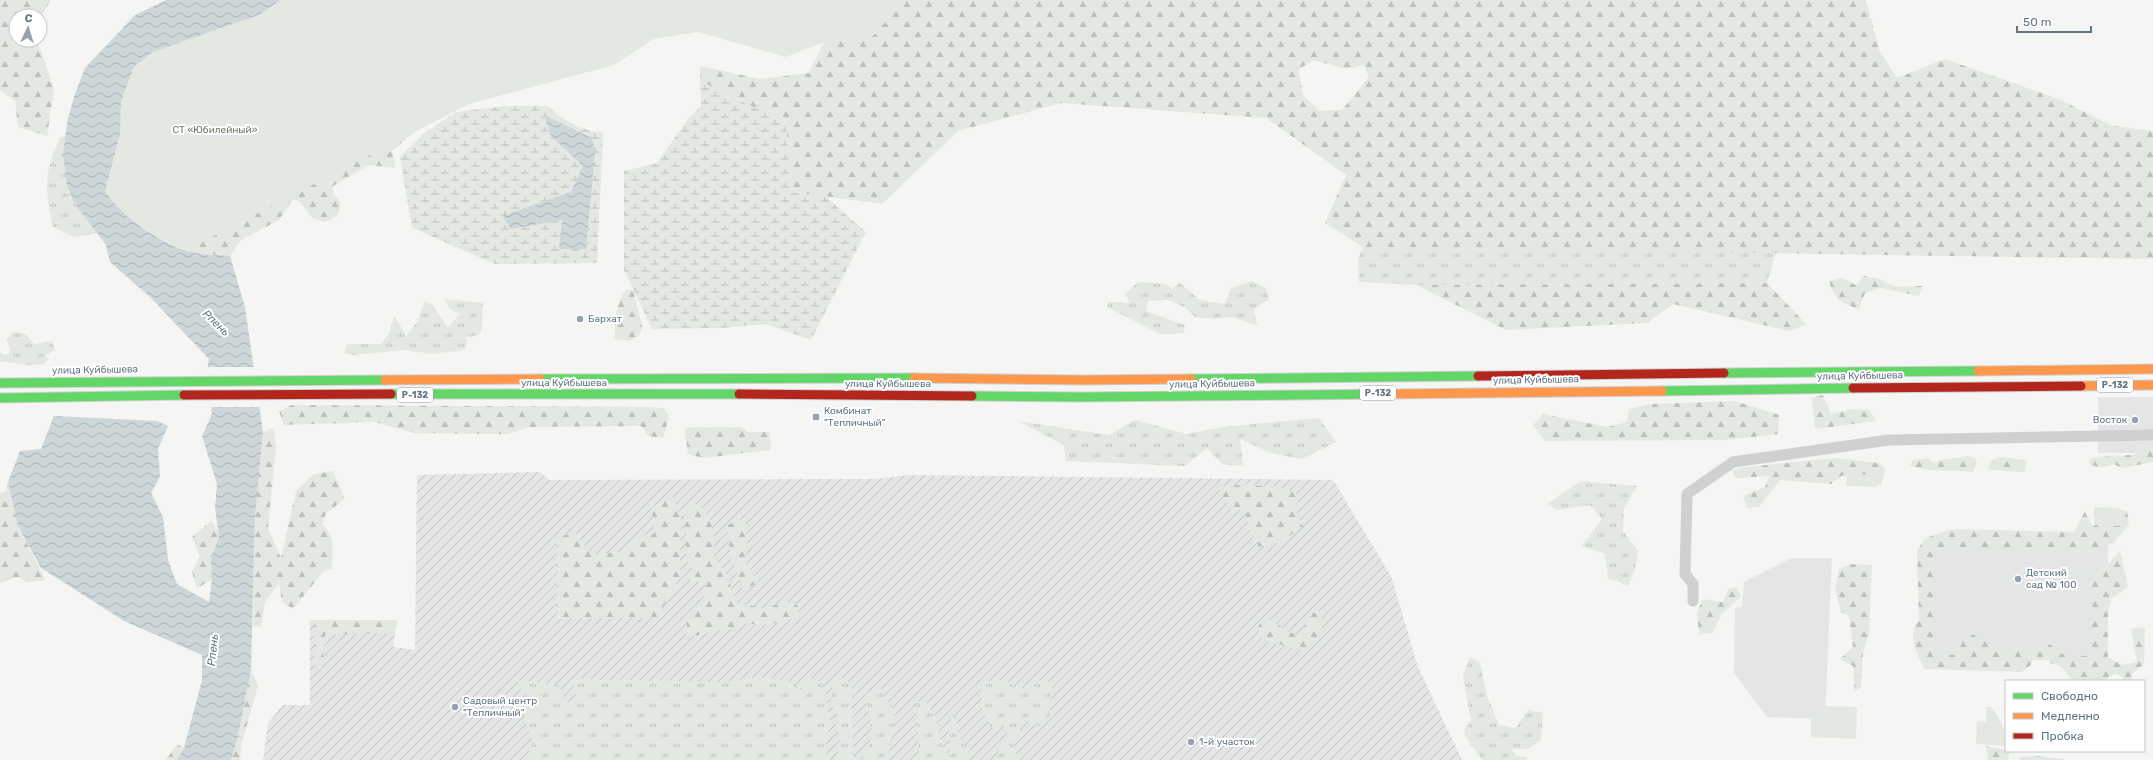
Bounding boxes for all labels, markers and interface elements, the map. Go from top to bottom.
north arrow [8,8,48,48]
scale bar [2017,8,2091,34]
text: С [24,12,33,25]
text: 50 m [2023,15,2051,29]
park label: СТ «Юбилейный» [172,124,258,136]
water label: Рпень [200,307,232,339]
place label: Бархат [588,313,622,325]
marker: Бархат [575,314,585,324]
street label: улица Куйбышева [52,363,138,377]
street label: улица Куйбышева [1817,369,1903,383]
street label: улица Куйбышева [1493,373,1579,387]
street label: улица Куйбышева [521,377,607,389]
street label: улица Куйбышева [1169,377,1255,391]
street label: улица Куйбышева [845,378,931,390]
road number: Р-132 [2097,378,2133,392]
road number: Р-132 [1360,386,1396,400]
road number: Р-132 [397,388,433,402]
place label: Комбинат "Тепличный" [824,405,886,429]
marker: Комбинат "Тепличный" [811,412,821,422]
place label: Восток [2093,414,2128,426]
marker: Восток [2130,415,2140,425]
place label: Детский сад № 100 [2026,567,2077,591]
marker: Детский сад № 100 [2013,574,2023,584]
water label: Рпень [205,633,221,667]
legend [2005,680,2145,752]
text: Свободно [2041,689,2098,703]
place label: Садовый центр "Тепличный" [463,695,537,719]
marker: Садовый центр "Тепличный" [450,702,460,712]
text: Медленно [2041,709,2100,723]
text: Пробка [2041,729,2084,743]
place label: 1-й участок [1199,736,1256,748]
marker: 1-й участок [1186,737,1196,747]

